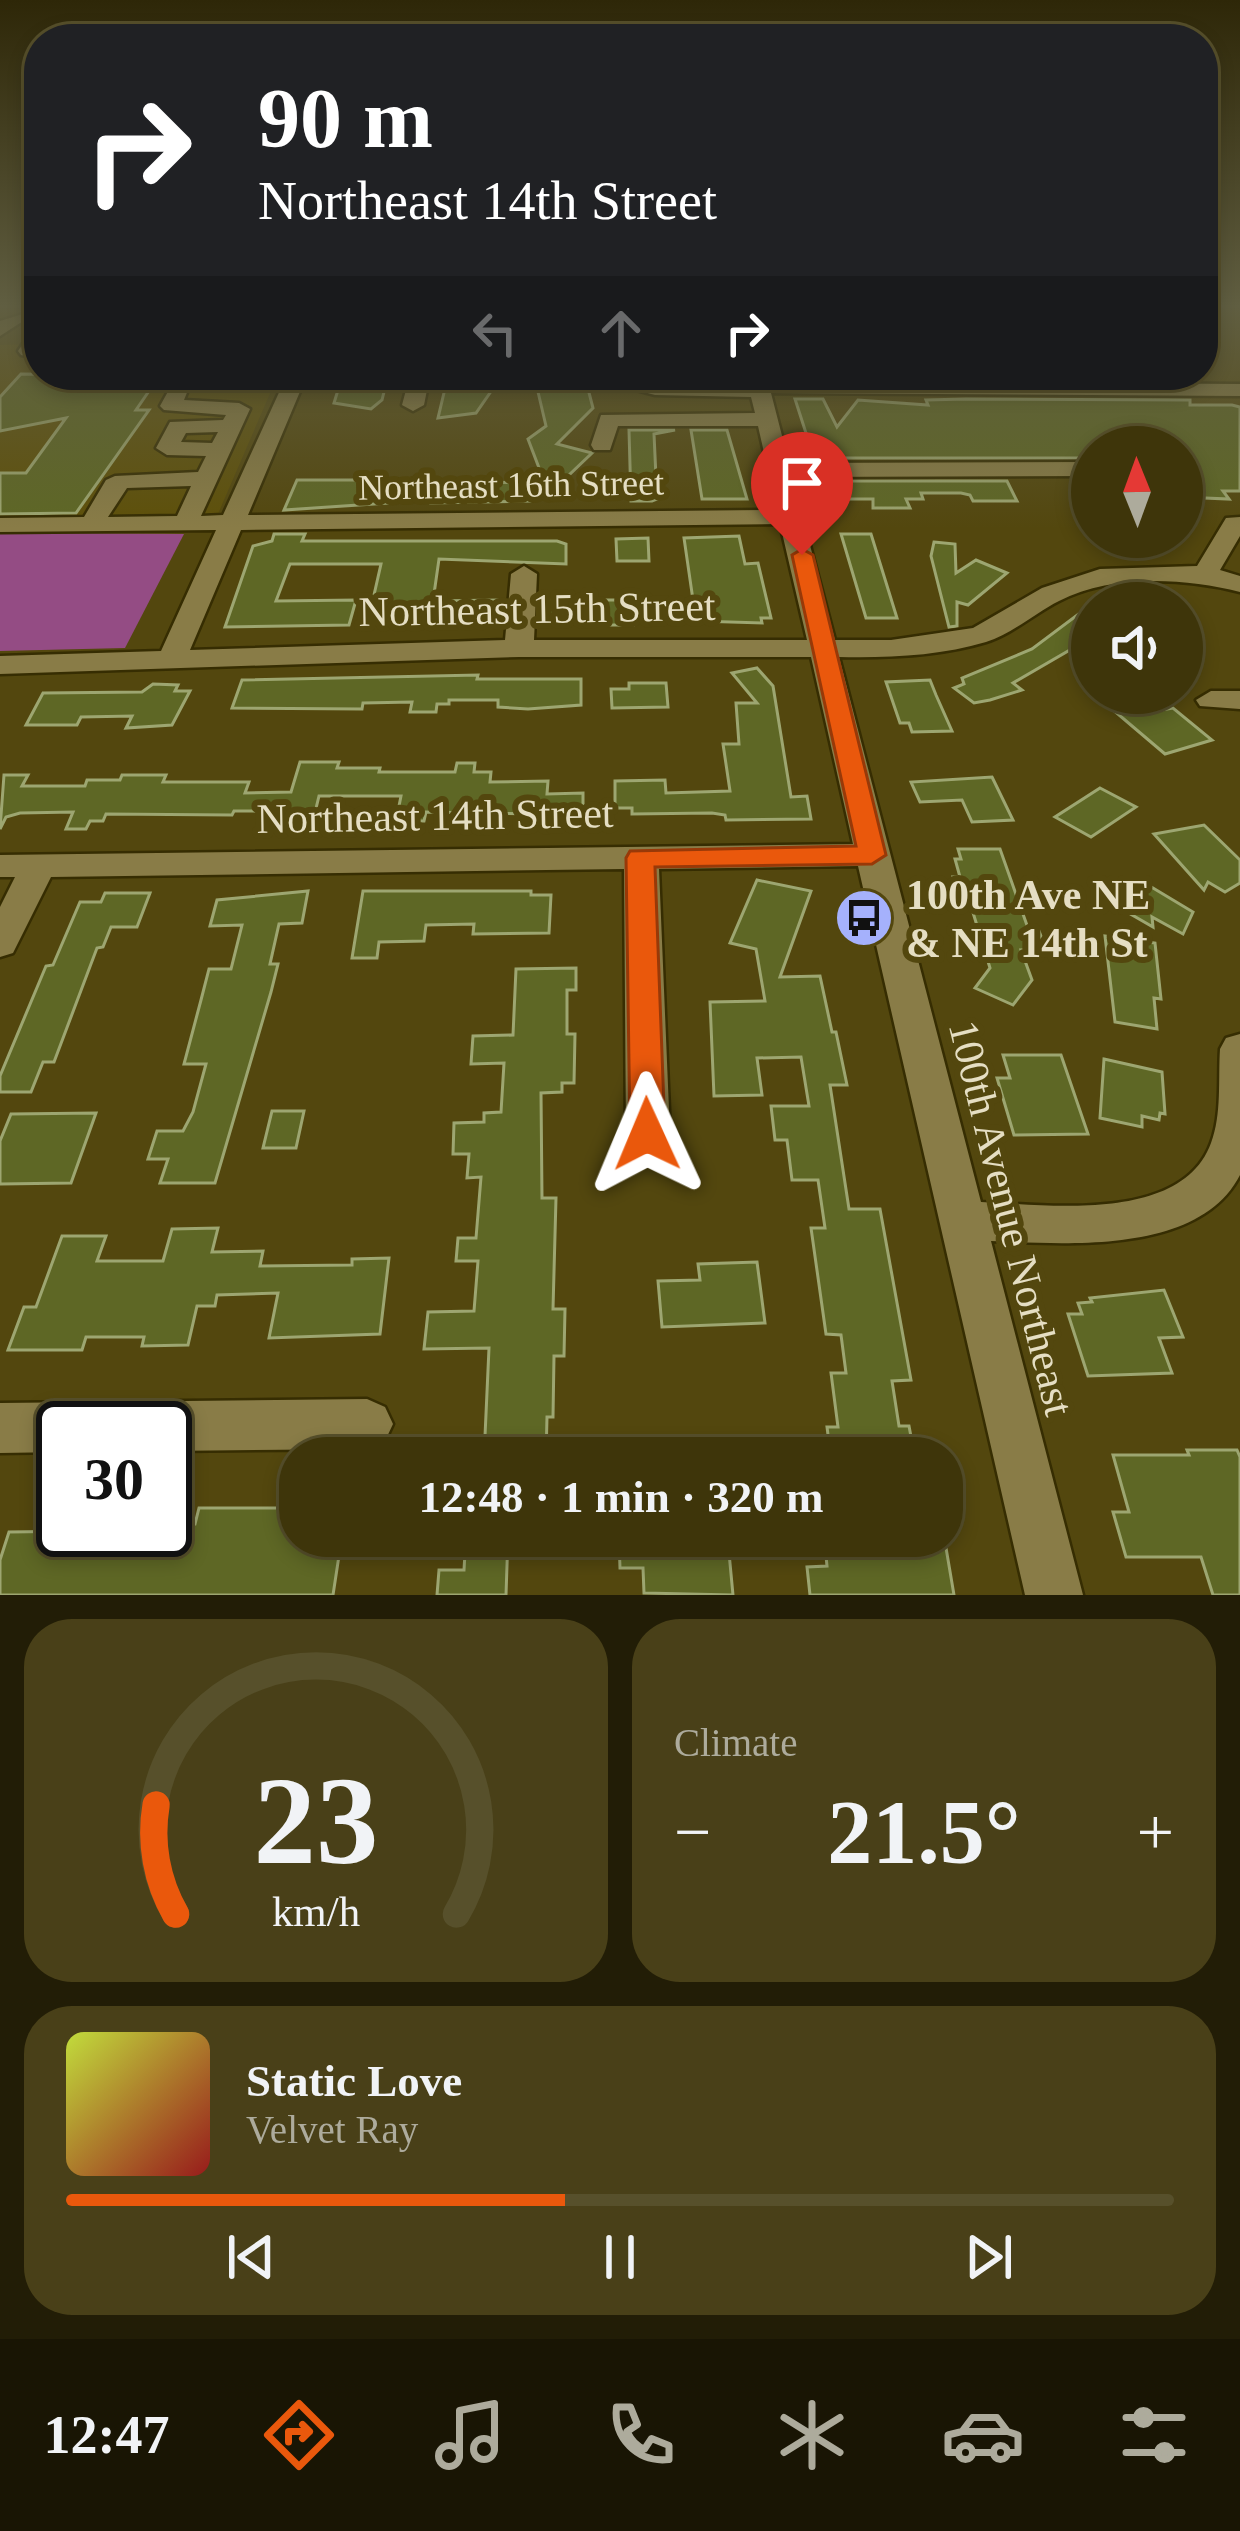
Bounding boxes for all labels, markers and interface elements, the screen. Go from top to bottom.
icon: right [60,72,216,228]
text: 90 m [258,72,433,165]
text: Northeast 14th Street [258,171,717,231]
icon: left [462,300,528,366]
icon: ahead [588,300,654,366]
icon: right [714,300,780,366]
north arrow [1071,426,1203,558]
map controls [1071,426,1203,714]
pin [751,432,853,555]
icon: arrive [769,450,835,516]
street label: Northeast 16th Street [358,462,664,508]
button: sound [1071,582,1203,714]
street label: Northeast 15th Street [358,583,716,635]
street label: Northeast 14th Street [256,790,614,842]
place label: 100th Ave NE & NE 14th St [906,872,1150,966]
bus stop icon: 100th Ave NE & NE 14th St [833,887,895,949]
street label: 100th Avenue Northeast [940,1016,1082,1421]
position arrow [584,1071,710,1197]
speed limit sign: 30 [36,1401,192,1557]
text: 12:48 · 1 min · 320 m [419,1472,824,1522]
text: Climate [674,1721,797,1764]
text: 23 [254,1752,378,1890]
text: 21.5° [827,1783,1021,1882]
text: − [674,1795,711,1868]
text: + [1137,1795,1174,1868]
text: km/h [272,1887,360,1934]
text: Static Love [246,2056,462,2106]
text: Velvet Ray [246,2108,418,2151]
icon: previous [218,2224,284,2290]
icon: pause [587,2224,653,2290]
icon: next [956,2224,1022,2290]
icon: directions [257,2393,341,2477]
icon: music [428,2393,512,2477]
icon: phone [599,2393,683,2477]
icon: climate [770,2393,854,2477]
icon: car [941,2393,1025,2477]
icon: filters [1112,2393,1196,2477]
text: 12:47 [44,2405,170,2465]

